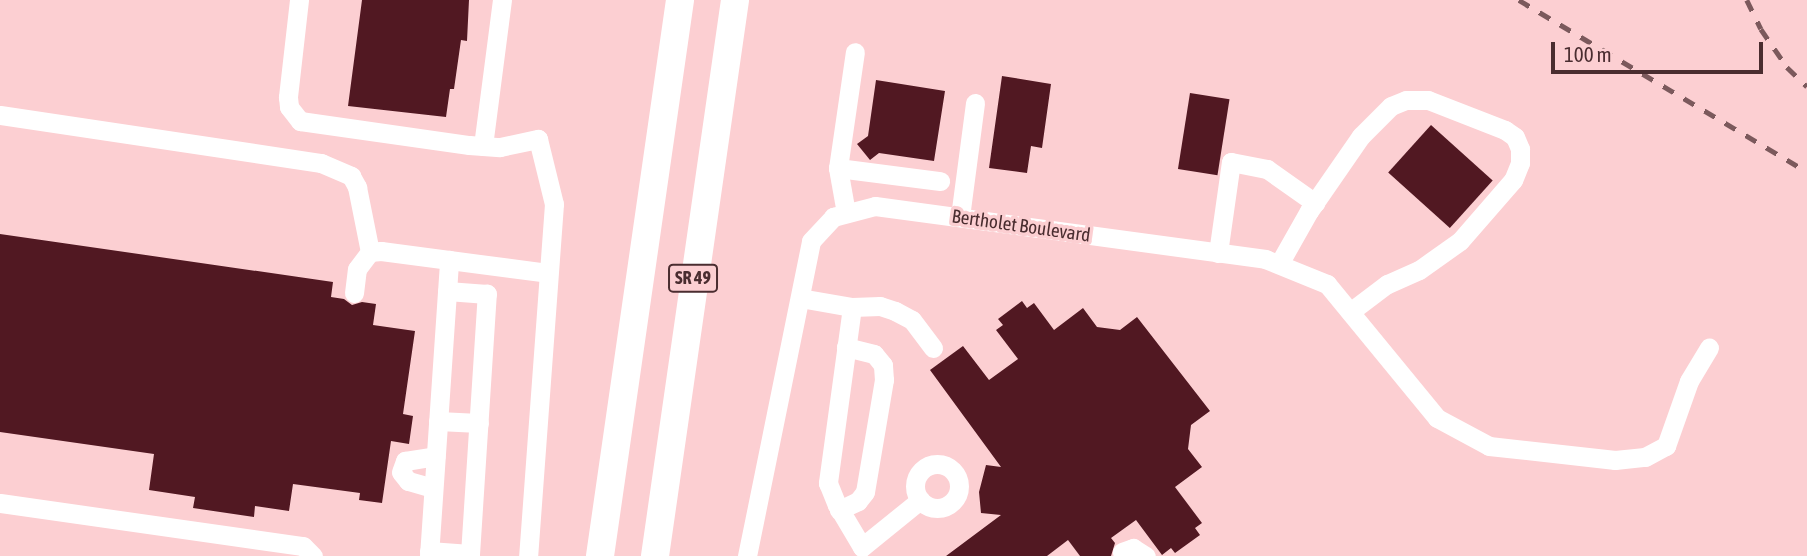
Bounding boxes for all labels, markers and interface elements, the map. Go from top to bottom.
scale bar [1555,28,1767,72]
text: 100 m [1564,42,1612,66]
street label: Bertholet Boulevard [950,205,1092,247]
road number: SR 49 [667,264,719,292]

